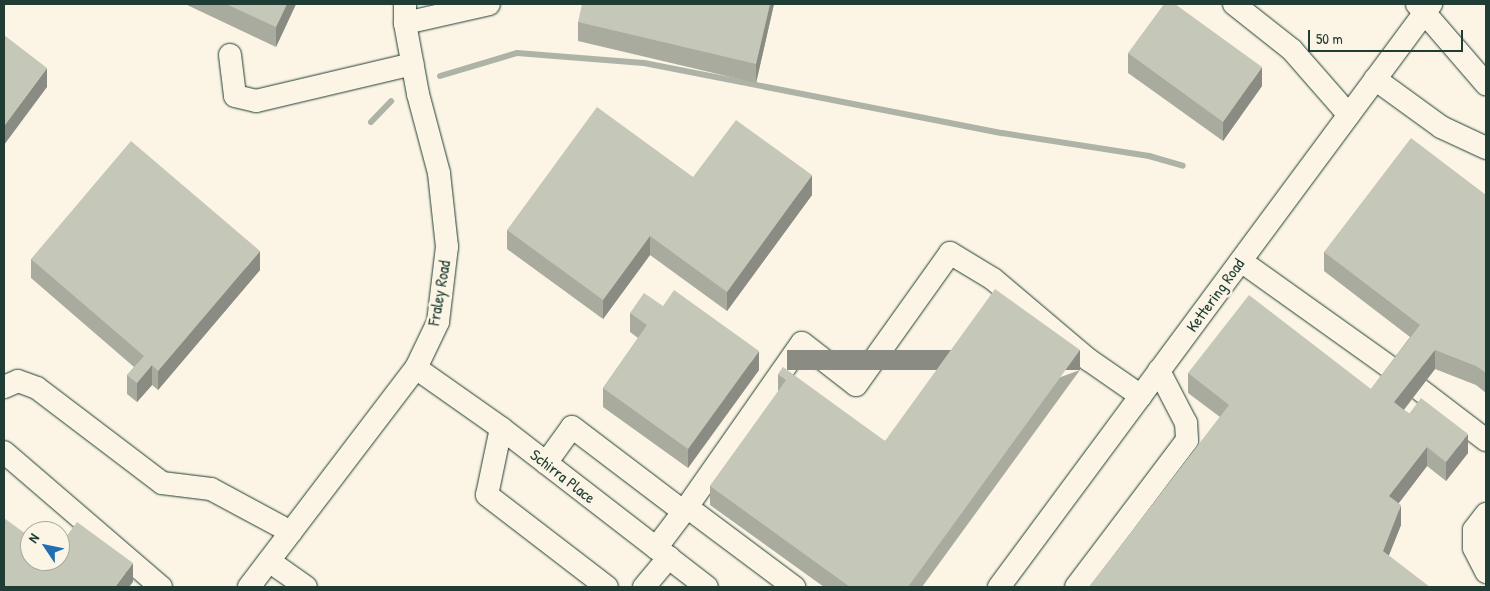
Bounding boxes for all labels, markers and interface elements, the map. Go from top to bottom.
scale bar [1310,20,1465,52]
text: 50 m [1316,28,1343,49]
street label: Kettering Road [1182,255,1248,335]
street label: Fraley Road [424,259,454,327]
street label: Schirra Place [527,445,599,507]
north arrow [20,521,70,571]
text: N [23,529,43,546]

